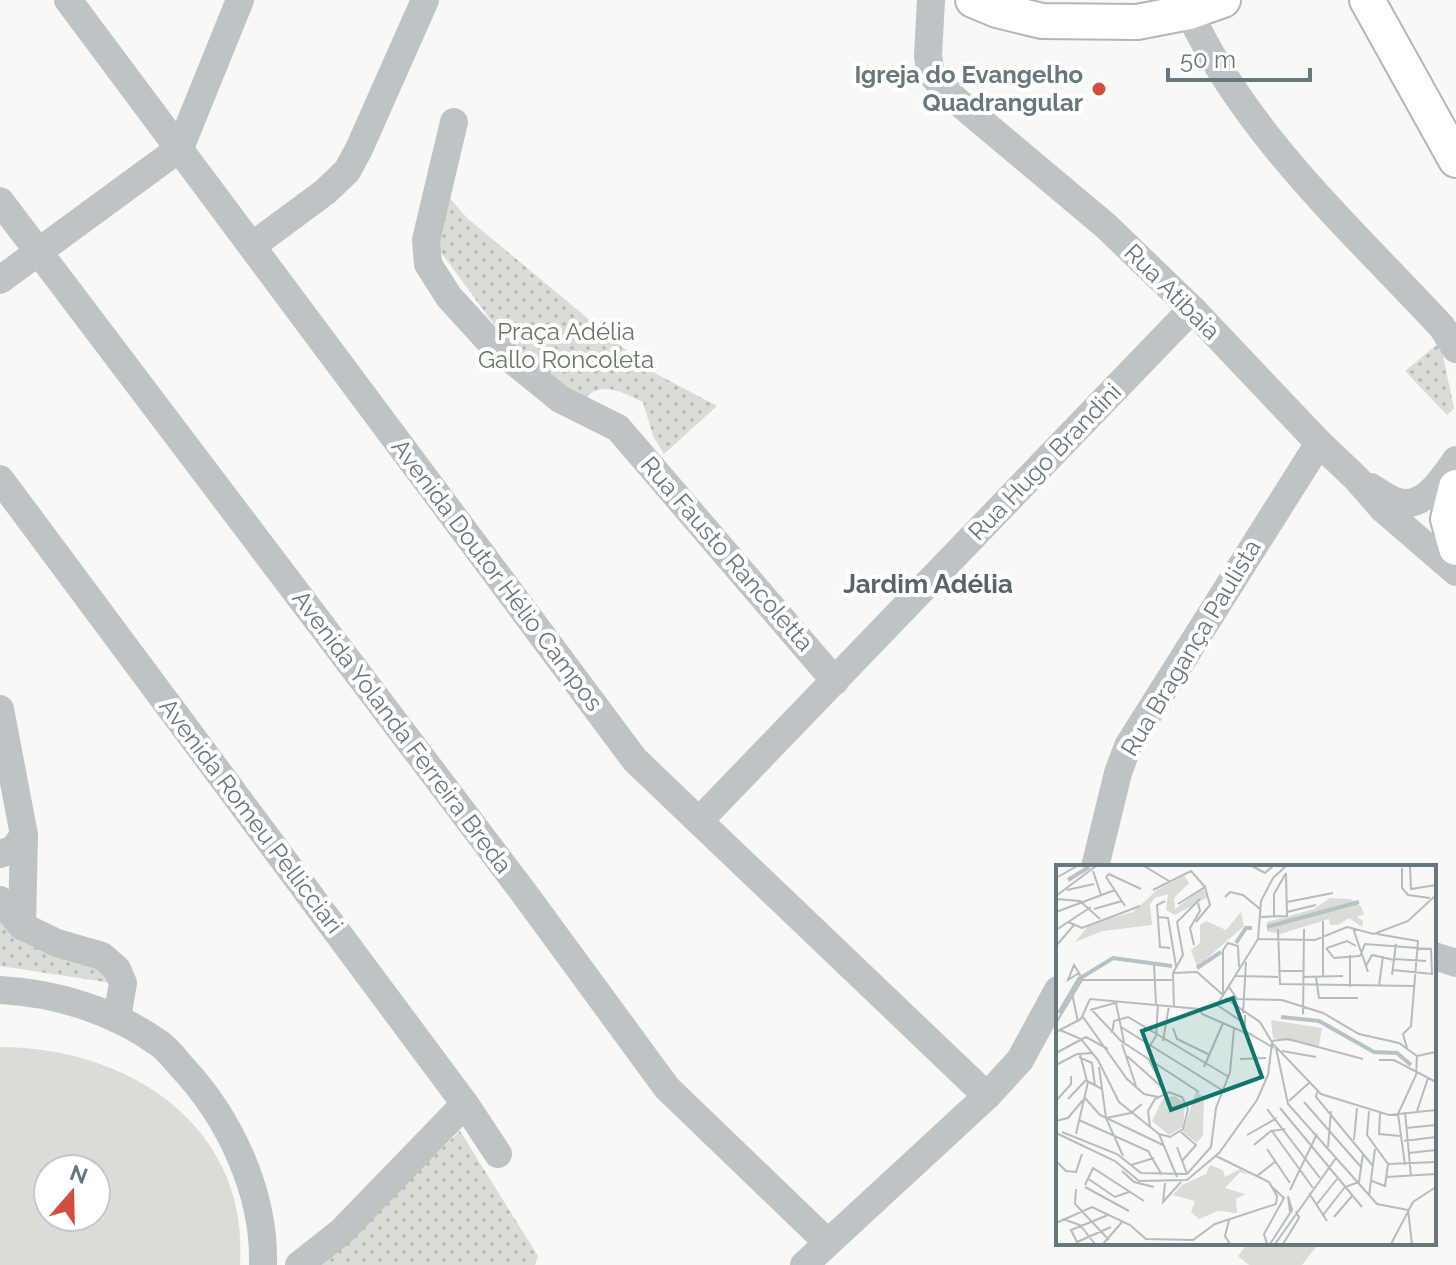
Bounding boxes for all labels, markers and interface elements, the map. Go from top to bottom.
scale bar [1168,32,1310,82]
text: 50 m [1180,45,1236,74]
place label: Igreja do Evangelho Quadrangular [854,60,1083,117]
marker: Igreja do Evangelho Quadrangular [1090,80,1108,98]
street label: Rua Atibaia [1118,238,1226,346]
park label: Praça Adélia Gallo Roncoleta [478,317,654,374]
street label: Rua Hugo Brandini [962,377,1127,546]
street label: Avenida Doutor Hélio Campos [386,433,609,716]
street label: Rua Fausto Rancoletta [635,450,820,657]
street label: Rua Bragança Paulista [1114,534,1267,761]
district label: Jardim Adélia [843,569,1013,599]
street label: Avenida Yolanda Ferreira Breda [286,585,518,879]
street label: Avenida Romeu Pellicciari [154,693,349,939]
inset map [1056,865,1436,1245]
north arrow [32,1153,112,1233]
text: N [67,1159,91,1189]

